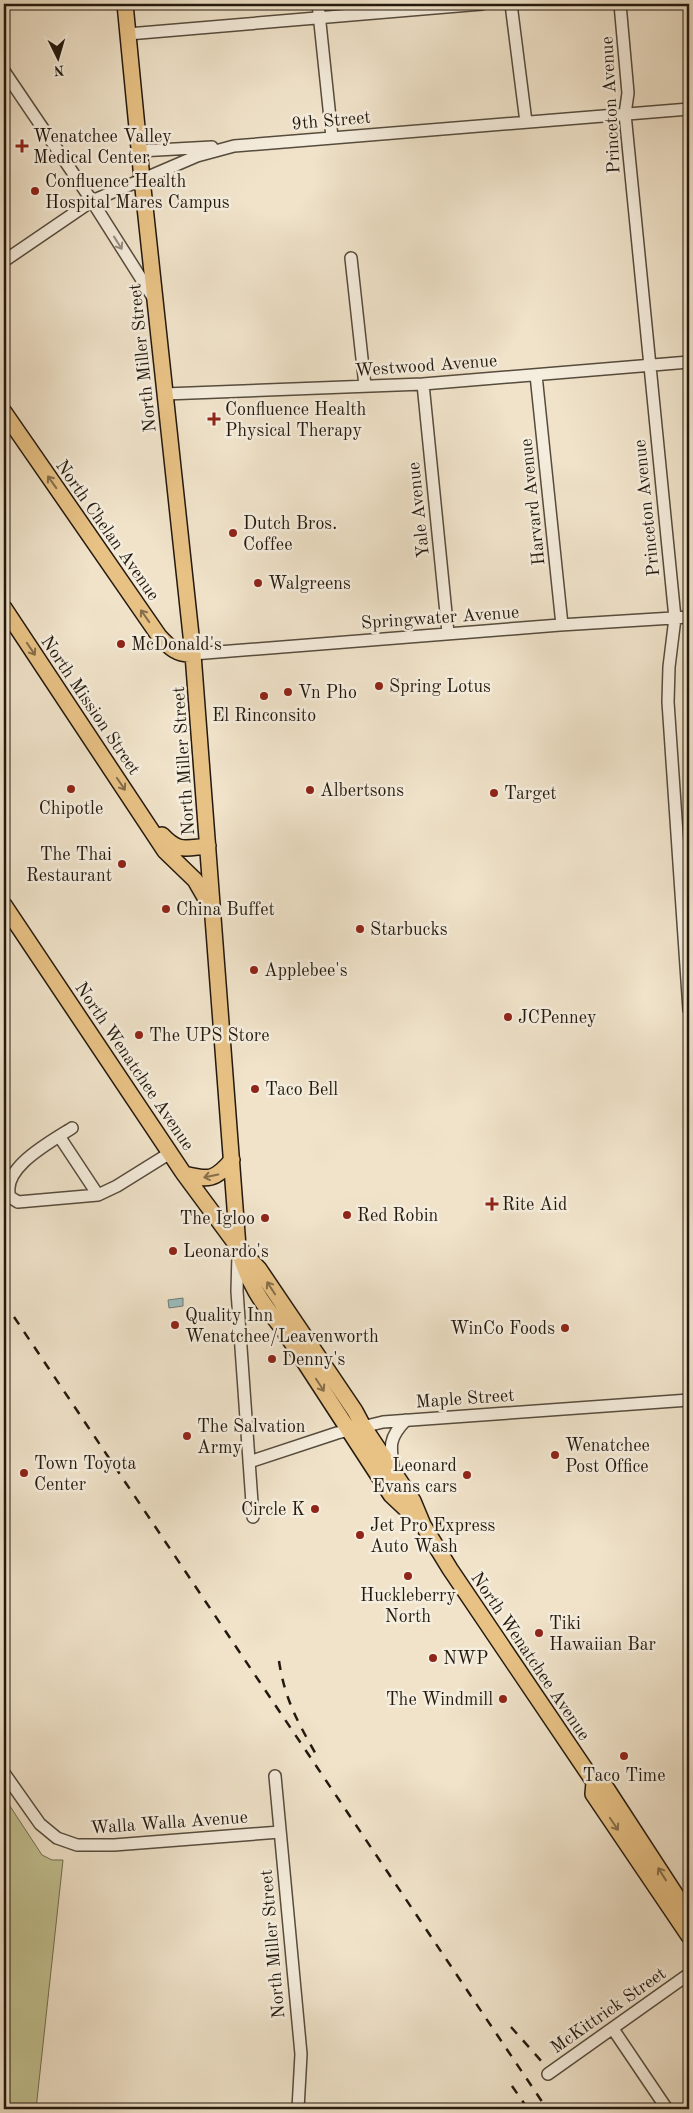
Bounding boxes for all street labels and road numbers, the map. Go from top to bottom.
street label: Princeton Avenue [598,36,624,174]
street label: 9th Street [291,109,371,133]
street label: North Miller Street [126,283,160,433]
street label: Westwood Avenue [354,352,498,380]
street label: Harvard Avenue [517,438,549,566]
street label: Princeton Avenue [631,439,663,577]
street label: North Chelan Avenue [52,457,162,604]
street label: Yale Avenue [405,461,433,559]
street label: Springwater Avenue [360,603,520,633]
street label: North Mission Street [37,633,143,778]
street label: North Miller Street [170,686,198,836]
street label: North Wenatchee Avenue [71,979,197,1154]
street label: Maple Street [415,1387,515,1411]
street label: North Wenatchee Avenue [467,1569,593,1744]
street label: Walla Walla Avenue [90,1809,248,1837]
street label: North Miller Street [258,1869,288,2019]
street label: McKittrick Street [548,1964,670,2057]

